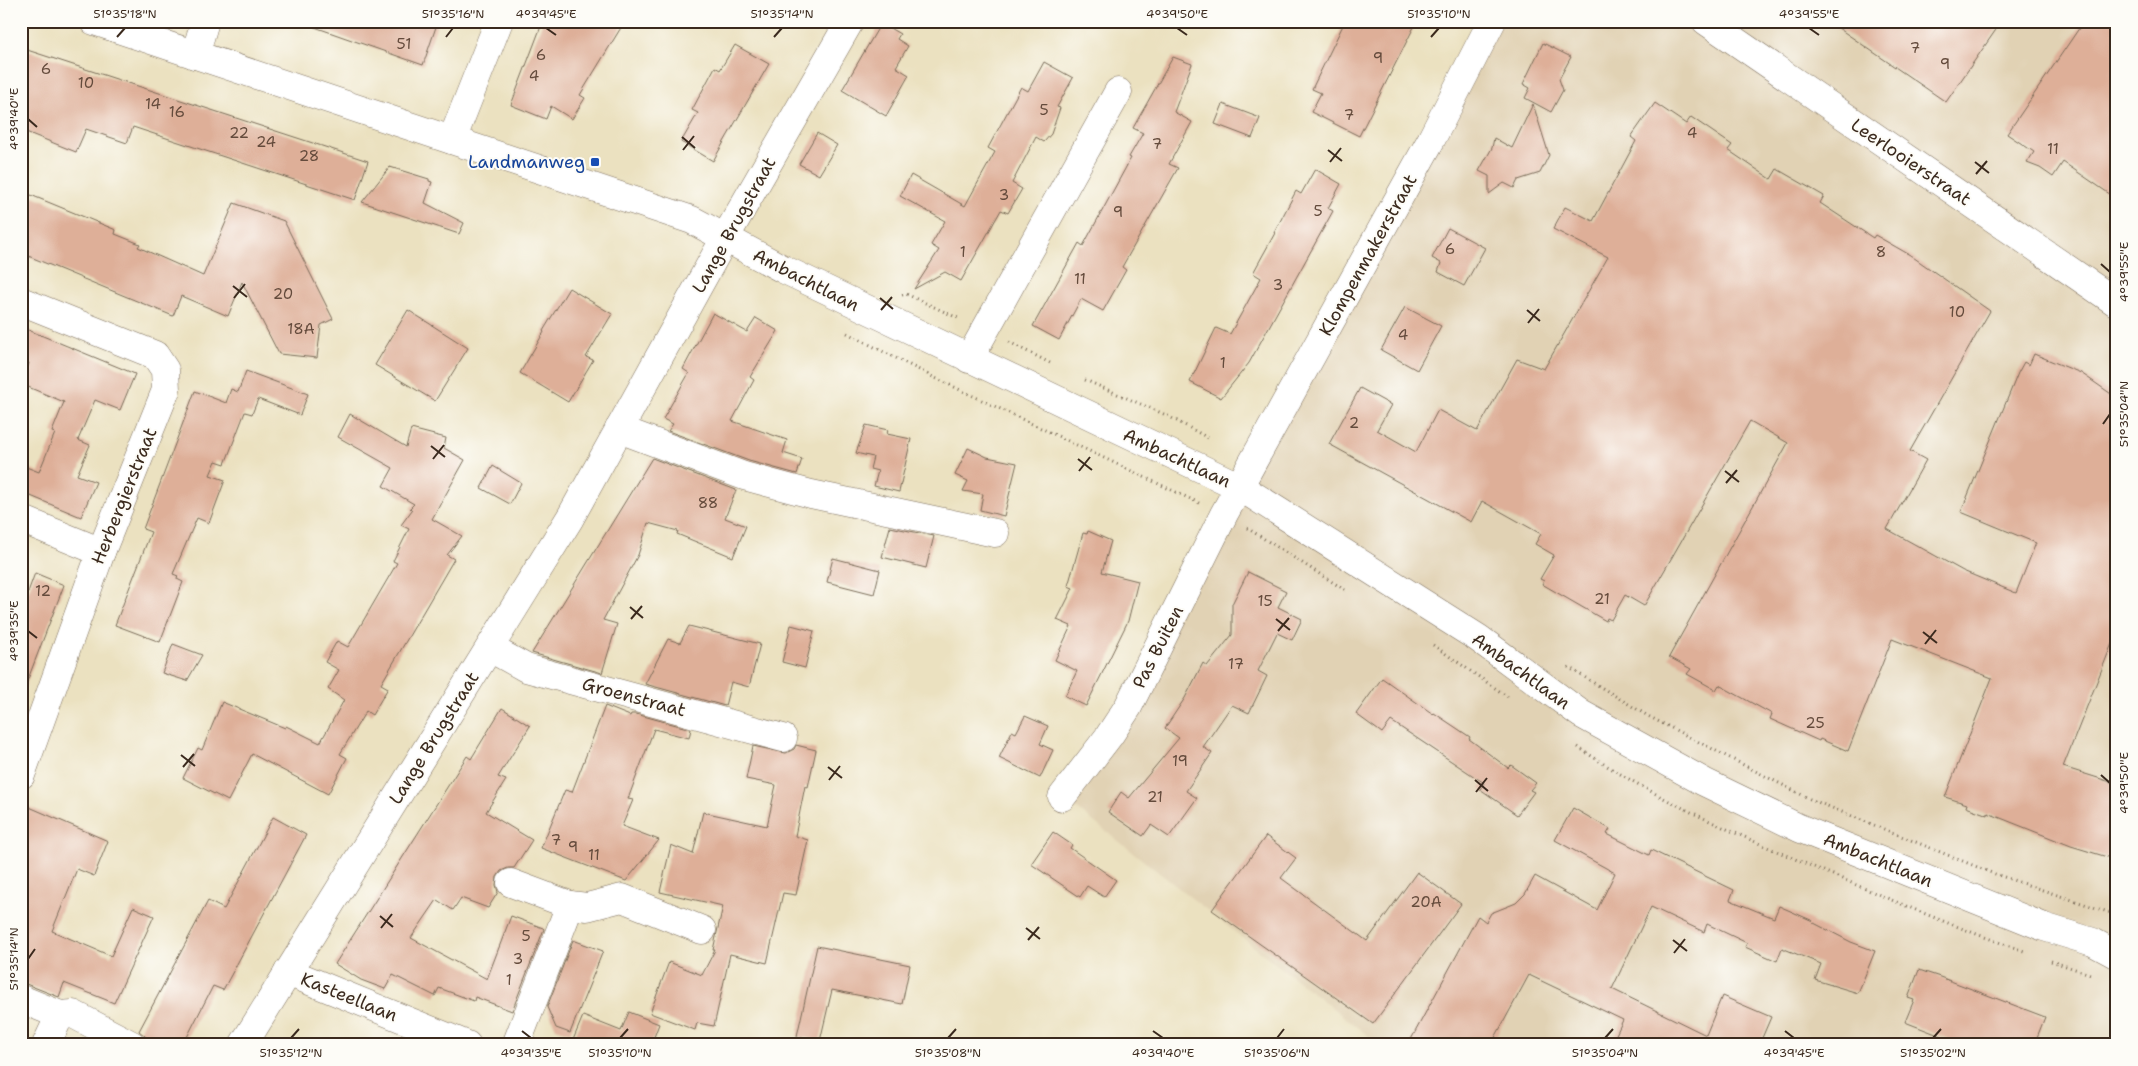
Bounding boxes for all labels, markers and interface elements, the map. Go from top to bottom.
text: 51°35'18"N [93,6,157,22]
text: 51°35'16"N [422,6,484,22]
text: 4°39'45"E [516,6,576,22]
text: 51°35'14"N [750,6,814,22]
text: 4°39'50"E [1146,6,1208,22]
text: 51°35'10"N [1407,6,1471,22]
text: 4°39'55"E [1779,6,1839,22]
house number: 51 [397,34,411,54]
house number: 7 [1910,38,1920,58]
house number: 6 [536,45,546,65]
house number: 9 [1373,48,1383,68]
house number: 9 [1940,54,1950,74]
house number: 6 [41,59,51,79]
house number: 4 [529,66,539,86]
house number: 10 [78,73,94,93]
text: 4°39'40"E [6,88,22,150]
house number: 14 [145,94,161,114]
house number: 5 [1039,100,1049,120]
house number: 16 [169,102,185,122]
house number: 7 [1344,105,1354,125]
street label: Leerlooierstraat [1846,113,1976,211]
house number: 22 [229,123,249,143]
house number: 4 [1687,123,1697,143]
house number: 24 [256,132,276,152]
house number: 7 [1152,134,1162,154]
house number: 11 [2047,139,2059,159]
house number: 28 [299,146,319,166]
place label: Landmanweg [468,150,585,174]
street label: Lange Brugstraat [687,152,781,297]
marker: Landmanweg [589,156,601,168]
street label: Klompenmakerstraat [1314,170,1423,340]
house number: 3 [999,185,1009,205]
house number: 5 [1313,201,1323,221]
house number: 9 [1113,202,1123,222]
house number: 6 [1445,239,1455,259]
house number: 1 [960,242,966,262]
house number: 8 [1876,242,1886,262]
text: 4°39'55"E [2116,242,2132,302]
street label: Ambachtlaan [749,243,863,317]
house number: 11 [1074,269,1086,289]
house number: 3 [1273,275,1283,295]
house number: 20 [273,284,293,304]
house number: 10 [1949,302,1965,322]
house number: 18A [287,319,315,339]
house number: 4 [1398,325,1408,345]
house number: 1 [1220,353,1226,373]
text: 51°35'04"N [2116,381,2132,447]
house number: 2 [1349,413,1359,433]
street label: Ambachtlaan [1119,423,1235,493]
street label: Herbergierstraat [86,424,162,568]
house number: 88 [698,493,718,513]
house number: 12 [35,581,51,601]
house number: 21 [1594,589,1610,609]
house number: 15 [1257,591,1273,611]
text: 4°39'35"E [6,600,22,662]
street label: Pas Buiten [1127,602,1189,692]
street label: Ambachtlaan [1467,627,1575,715]
house number: 17 [1228,654,1244,674]
street label: Lange Brugstraat [383,667,485,809]
street label: Groenstraat [579,672,689,722]
house number: 25 [1805,713,1825,733]
house number: 19 [1172,751,1188,771]
text: 4°39'50"E [2116,752,2132,814]
house number: 21 [1147,787,1163,807]
street label: Ambachtlaan [1820,827,1936,893]
house number: 7 [551,830,561,850]
house number: 9 [568,837,578,857]
house number: 11 [588,845,600,865]
house number: 20A [1410,892,1442,912]
house number: 5 [521,926,531,946]
text: 51°35'14"N [6,927,22,991]
house number: 3 [513,949,523,969]
street label: Kasteellaan [297,967,401,1027]
house number: 1 [506,970,512,990]
text: 51°35'12"N [259,1045,323,1061]
text: 4°39'35"E [500,1045,562,1061]
text: 51°35'10"N [588,1045,652,1061]
text: 51°35'08"N [915,1045,981,1061]
text: 4°39'40"E [1132,1045,1194,1061]
text: 51°35'06"N [1244,1045,1310,1061]
text: 51°35'04"N [1572,1045,1638,1061]
text: 4°39'45"E [1764,1045,1824,1061]
text: 51°35'02"N [1900,1045,1966,1061]

